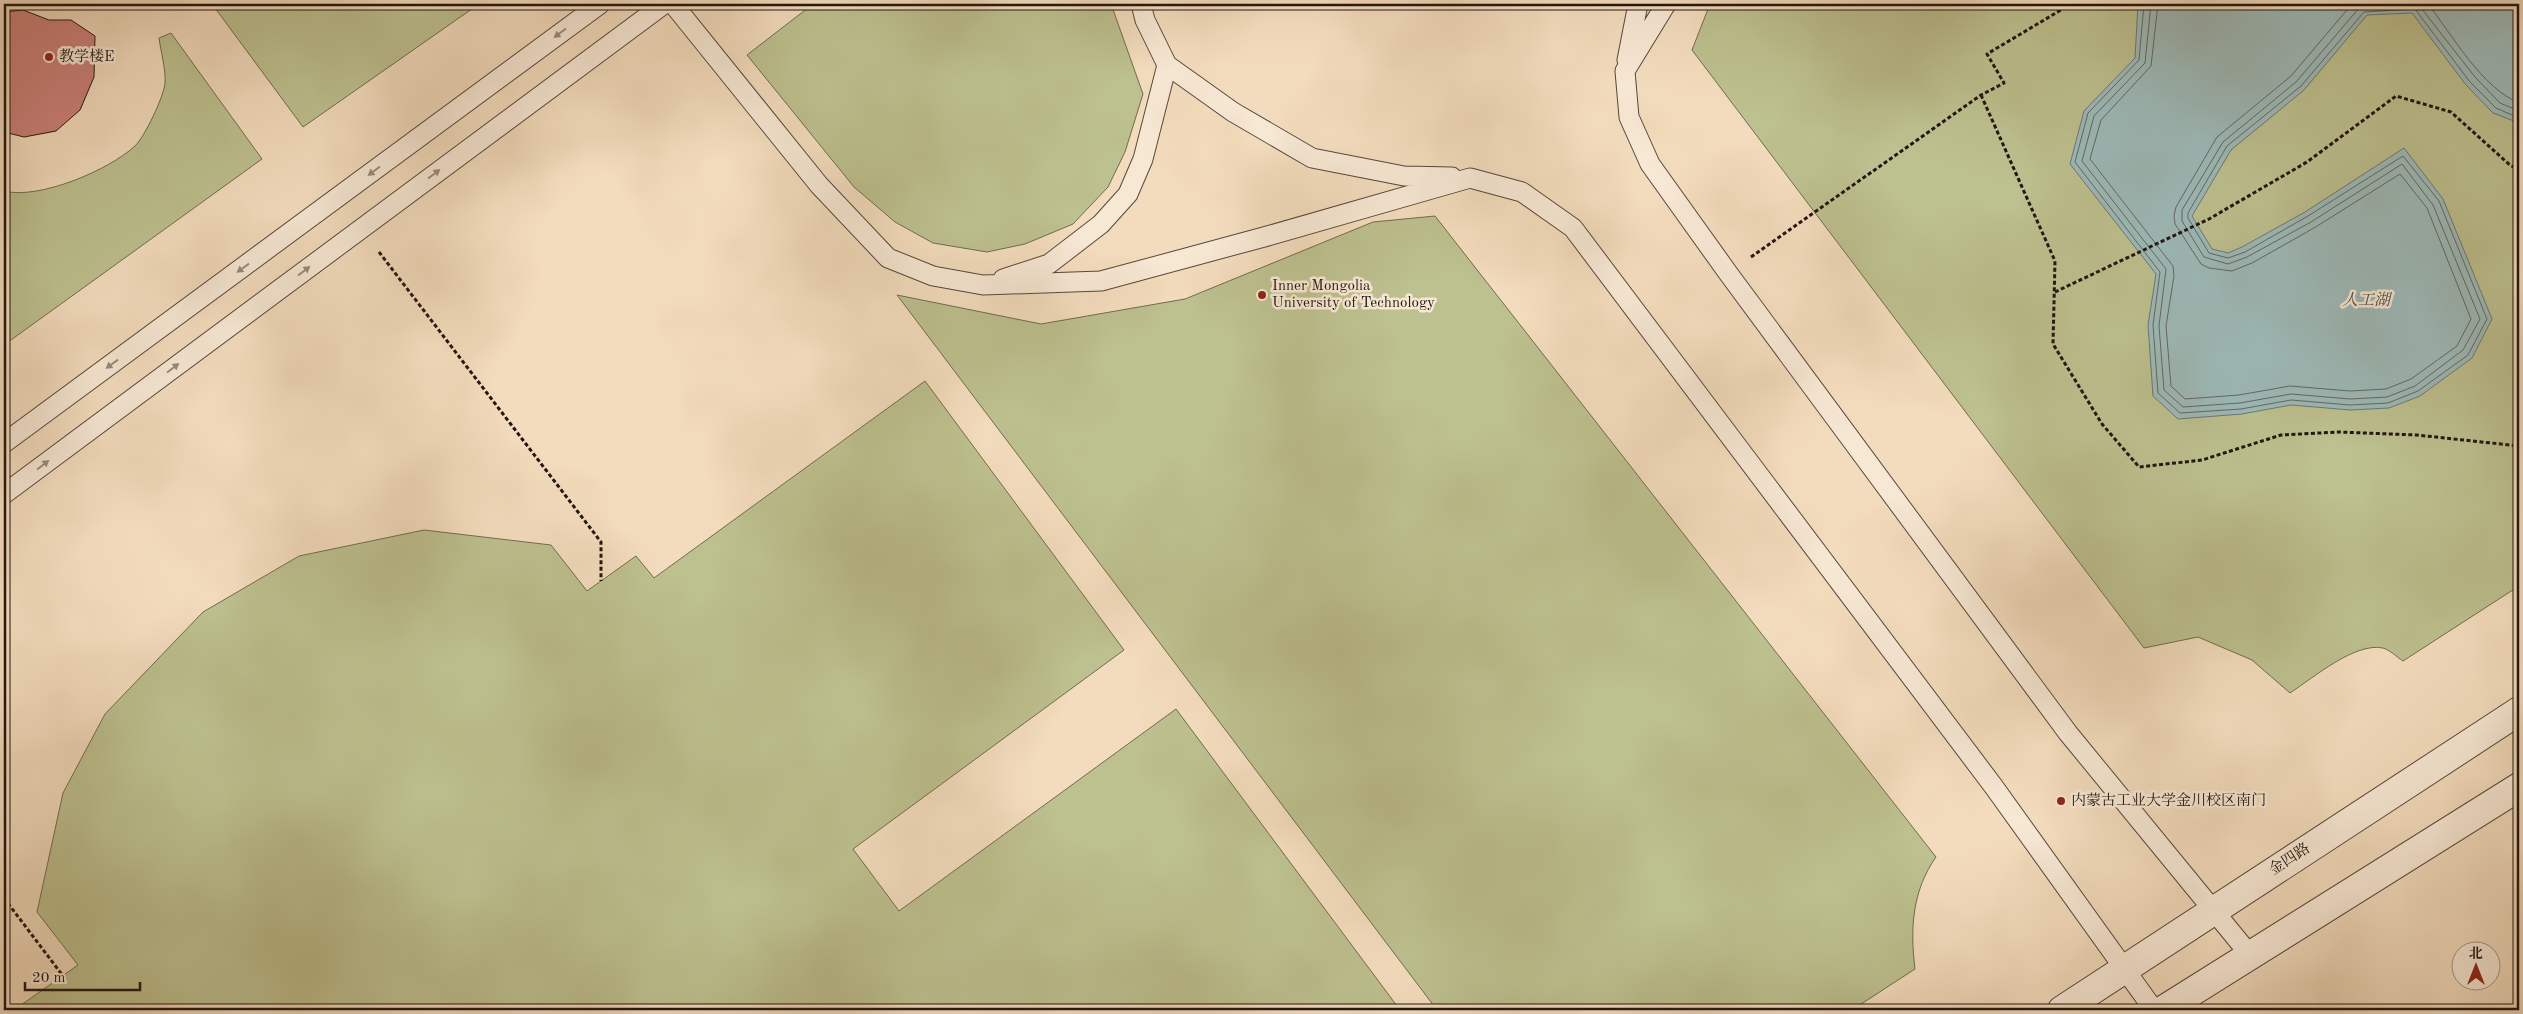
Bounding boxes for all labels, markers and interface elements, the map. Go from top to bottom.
one-way arrow [554,28,567,38]
place label: 教学楼E [59,48,114,65]
marker: 教学楼E [43,51,55,63]
one-way arrow [367,166,381,176]
one-way arrow [427,169,441,179]
one-way arrow [237,262,250,273]
one-way arrow [297,266,310,276]
place label: Inner Mongolia University of Technology [1272,279,1435,311]
marker: Inner Mongolia University of Technology [1256,289,1268,301]
water label: 人工湖 [2342,291,2393,309]
one-way arrow [105,359,119,369]
one-way arrow [166,363,180,373]
one-way arrow [36,460,50,470]
place label: 内蒙古工业大学金川校区南门 [2071,792,2266,809]
marker: 内蒙古工业大学金川校区南门 [2055,795,2067,807]
street label: 金四路 [2266,840,2313,879]
north arrow [2450,942,2500,992]
text: 北 [2469,946,2483,961]
scale bar [25,959,140,991]
text: 20 m [32,971,66,986]

